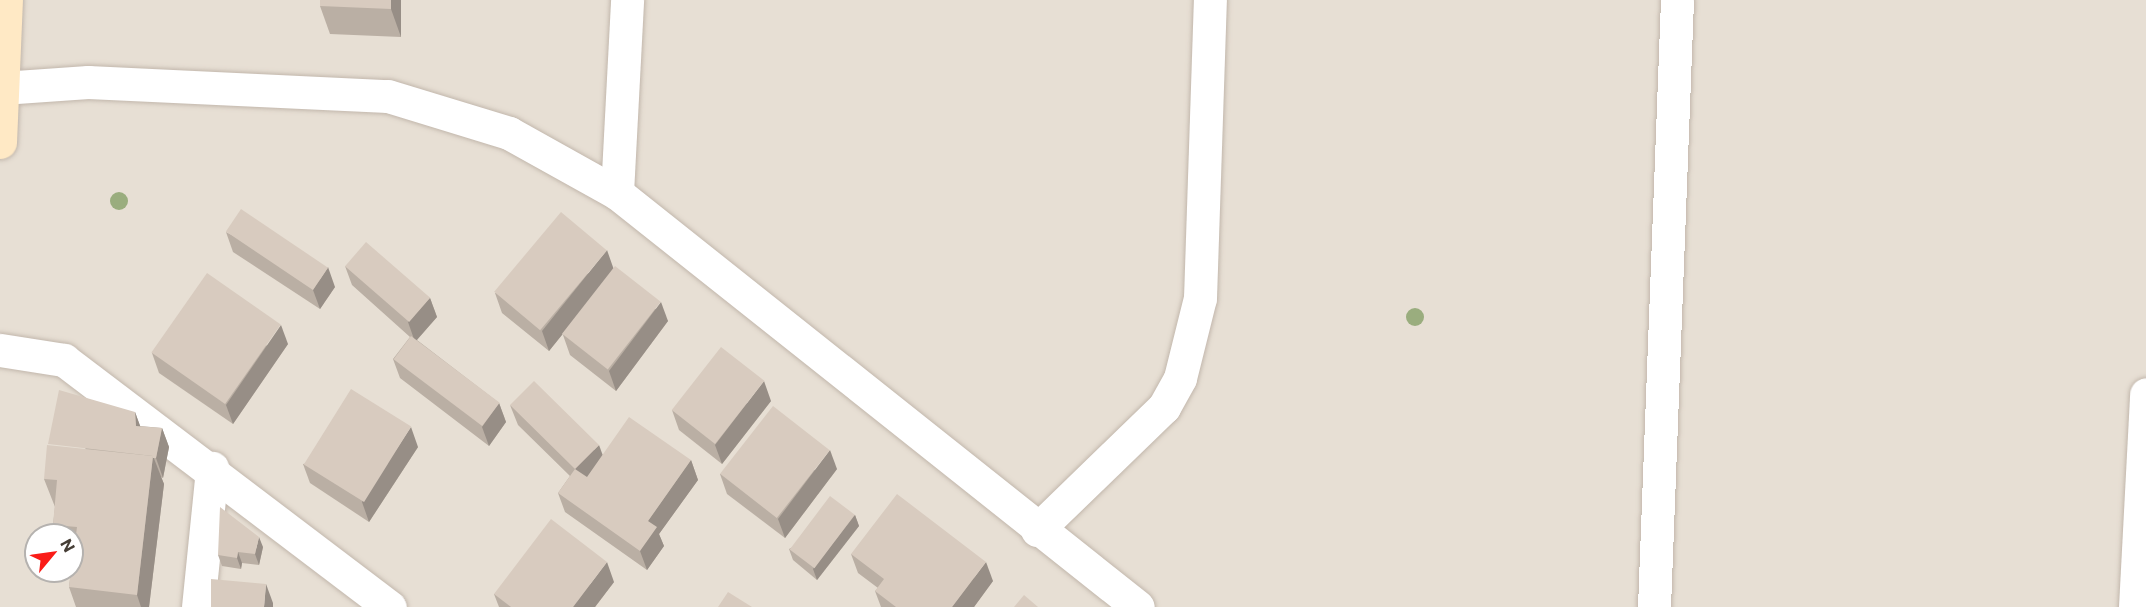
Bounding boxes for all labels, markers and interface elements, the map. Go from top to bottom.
north arrow [24,523,84,583]
text: N [57,535,80,555]

